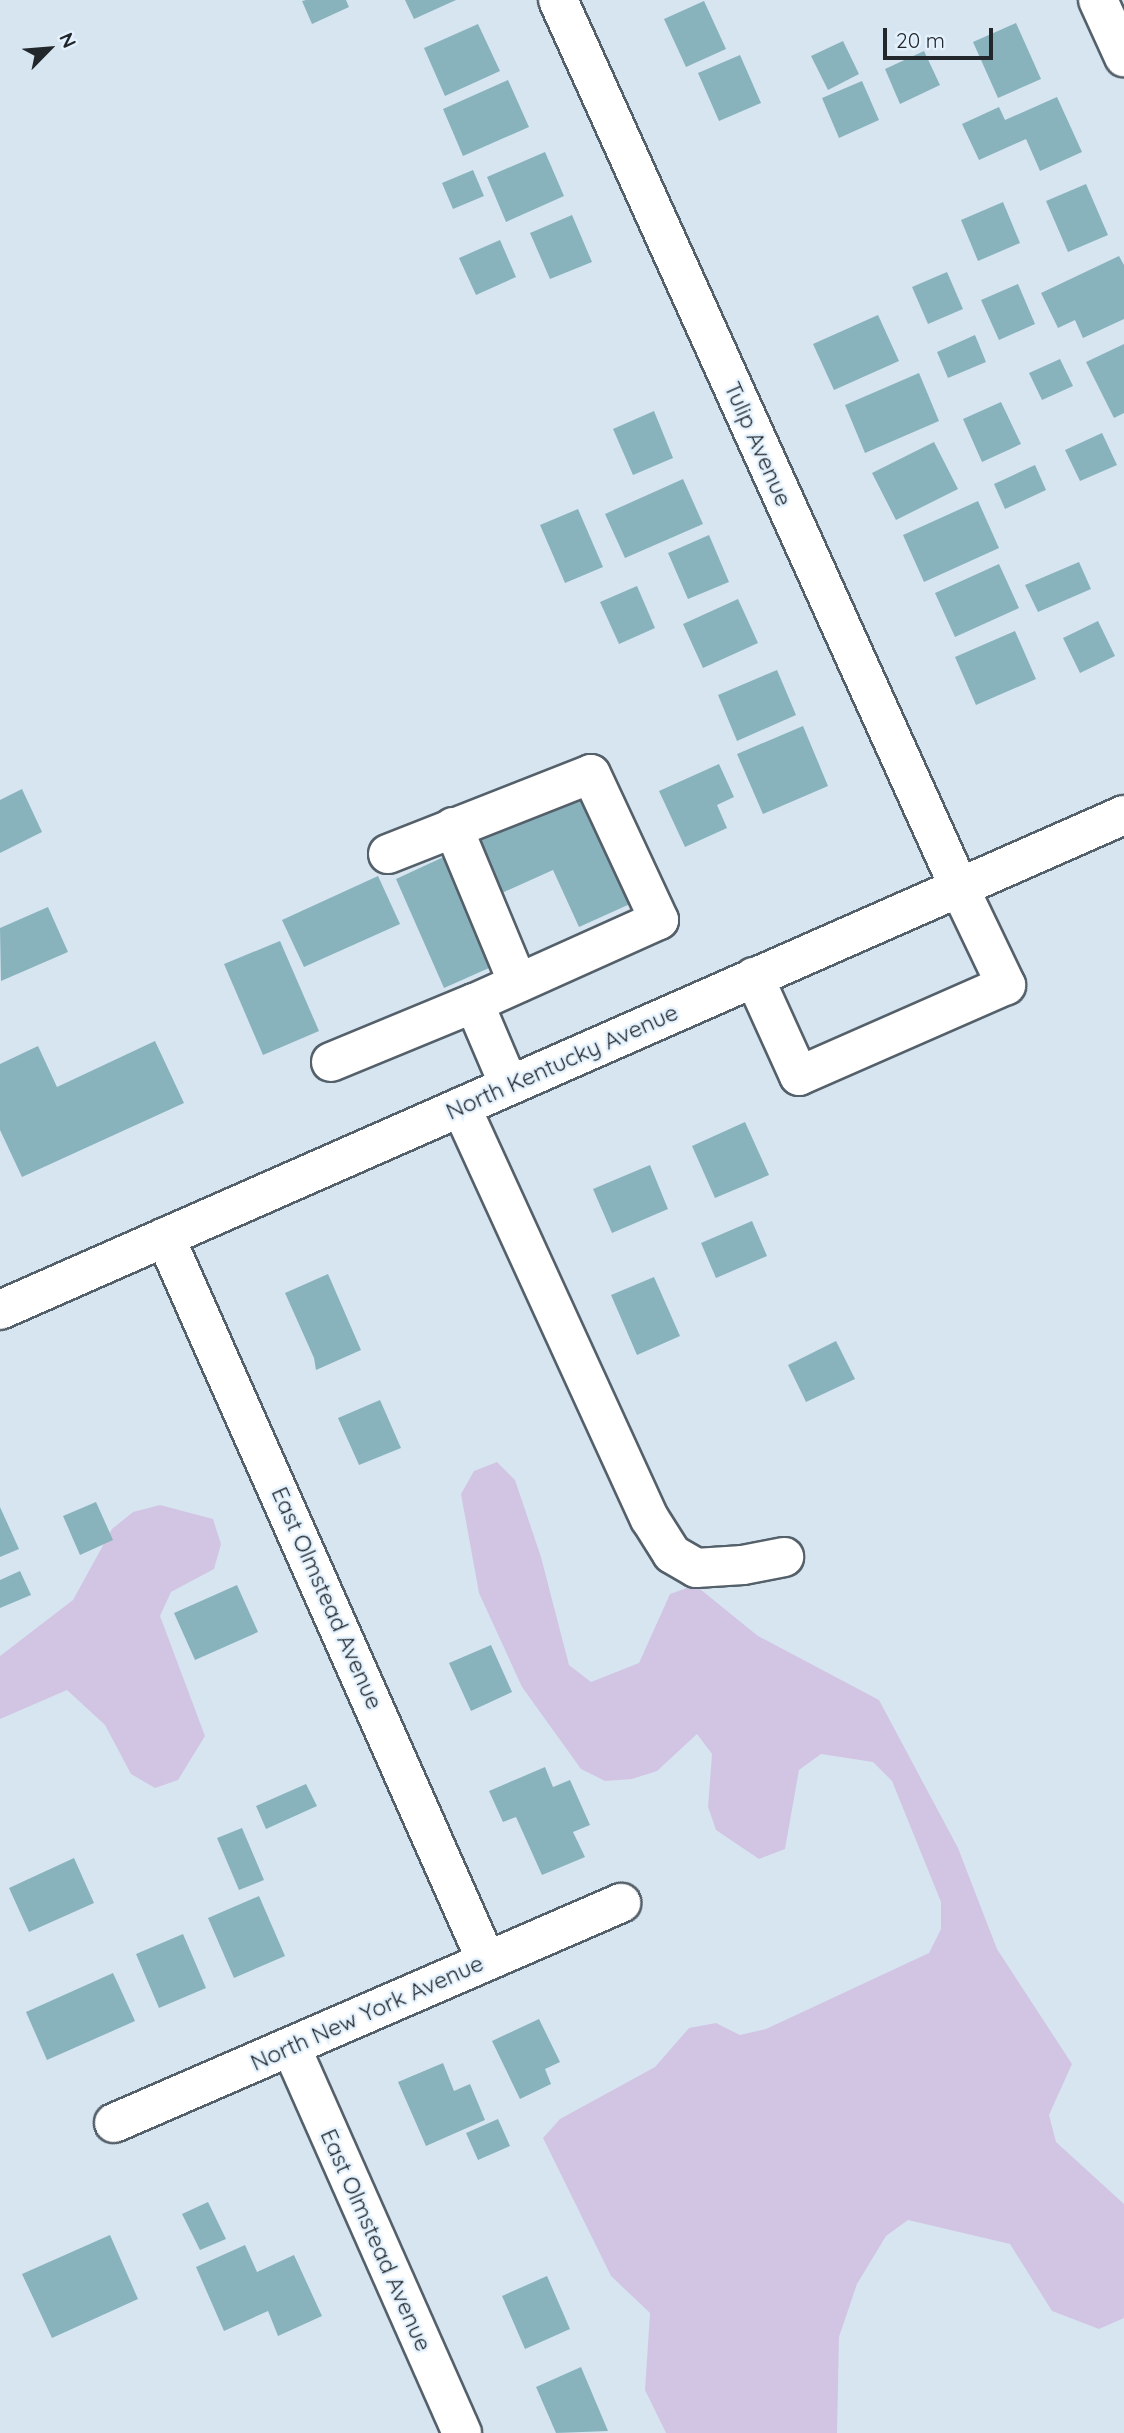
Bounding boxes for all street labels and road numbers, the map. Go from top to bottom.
street label: Tulip Avenue [718,377,798,511]
street label: North Kentucky Avenue [442,998,682,1126]
street label: East Olmstead Avenue [266,1483,388,1713]
street label: North New York Avenue [246,1949,488,2077]
street label: East Olmstead Avenue [315,2125,437,2355]

